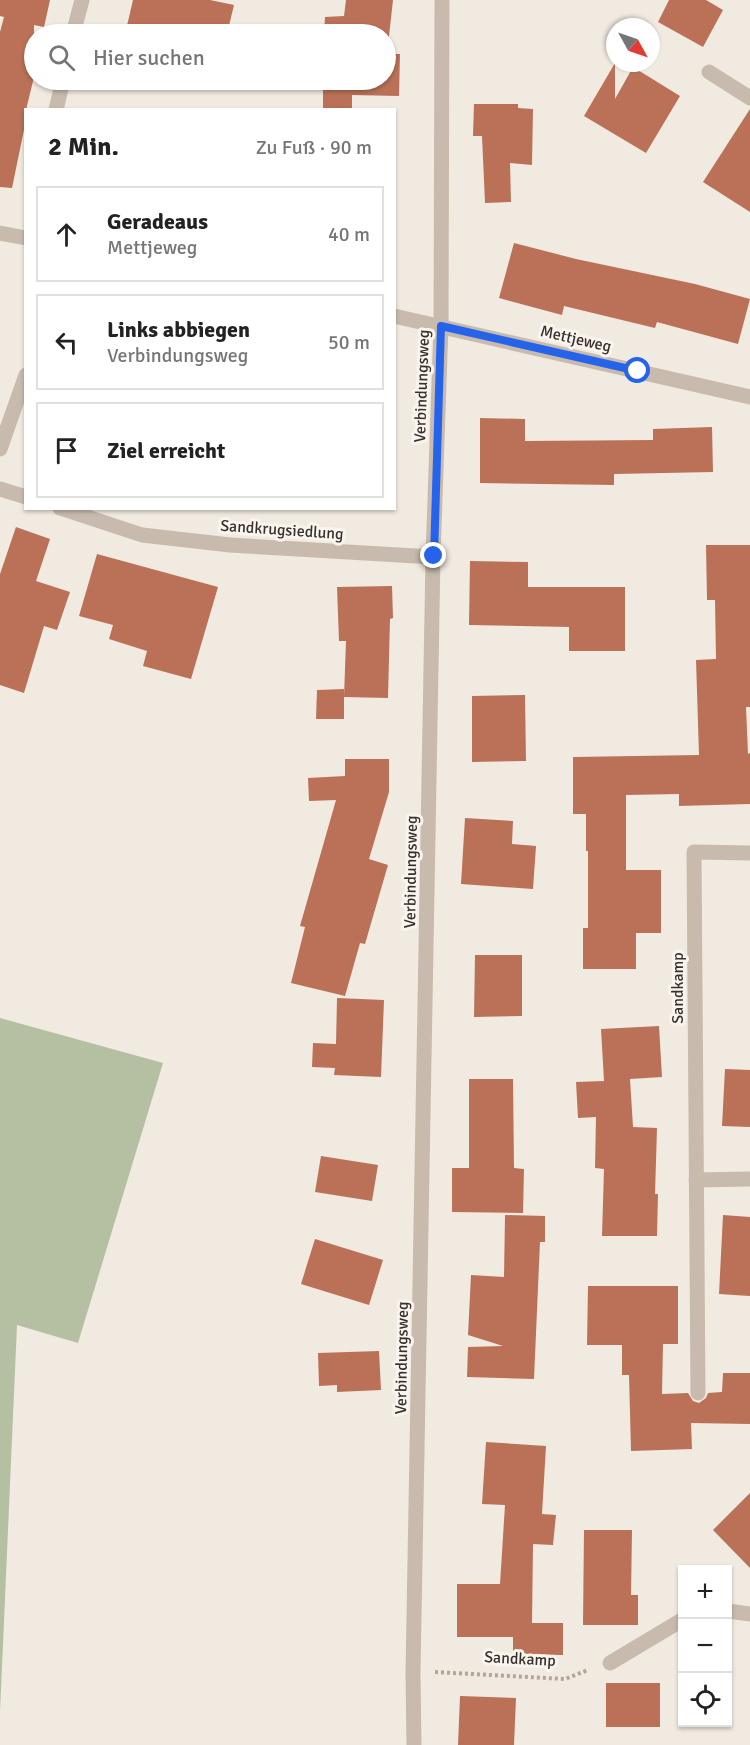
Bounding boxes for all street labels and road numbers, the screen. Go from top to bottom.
street label: Mettjeweg [538,321,613,357]
street label: Verbindungsweg [410,329,434,443]
street label: Sandkrugsiedlung [220,516,344,544]
street label: Verbindungsweg [400,815,422,929]
street label: Sandkamp [668,952,688,1024]
street label: Verbindungsweg [391,1301,413,1415]
street label: Sandkamp [484,1647,556,1671]

